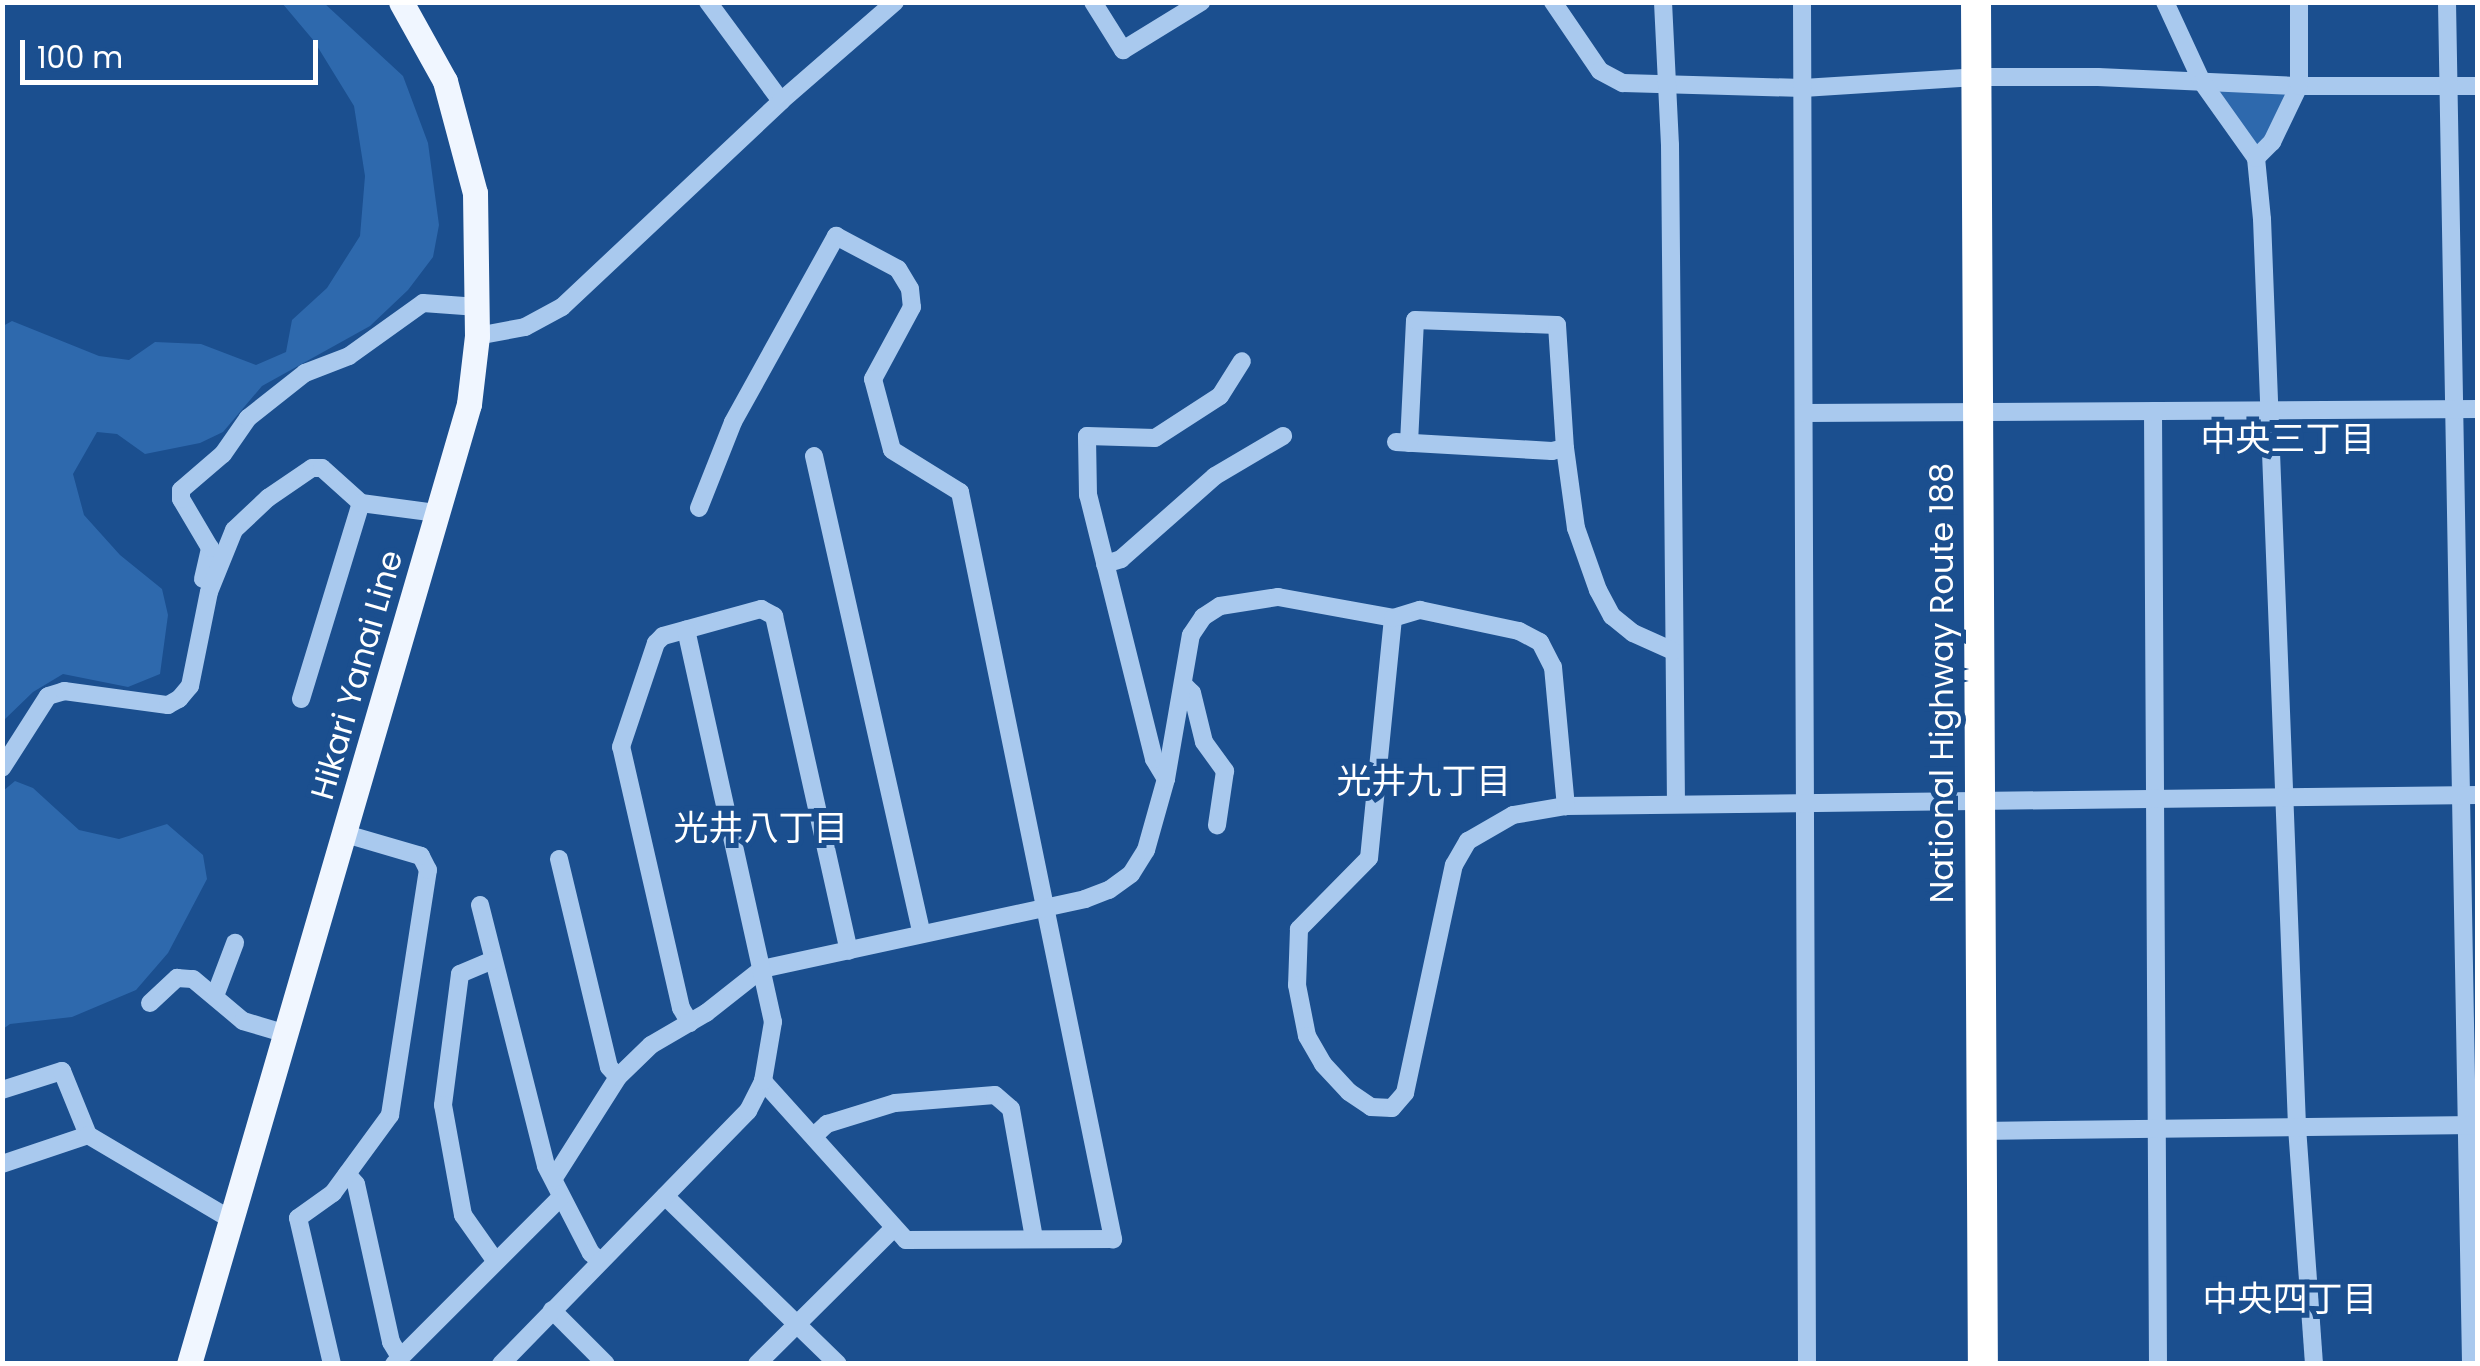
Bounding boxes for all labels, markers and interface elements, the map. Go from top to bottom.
scale bar [25,20,322,82]
text: 100 m [37,36,123,79]
district label: 中央三丁目 [2201,418,2375,460]
street label: National Highway Route 188 [1923,463,1961,903]
street label: Hikari Yanai Line [303,546,411,804]
district label: 光井九丁目 [1337,760,1511,802]
district label: 光井八丁目 [674,807,848,849]
district label: 中央四丁目 [2203,1278,2377,1320]

